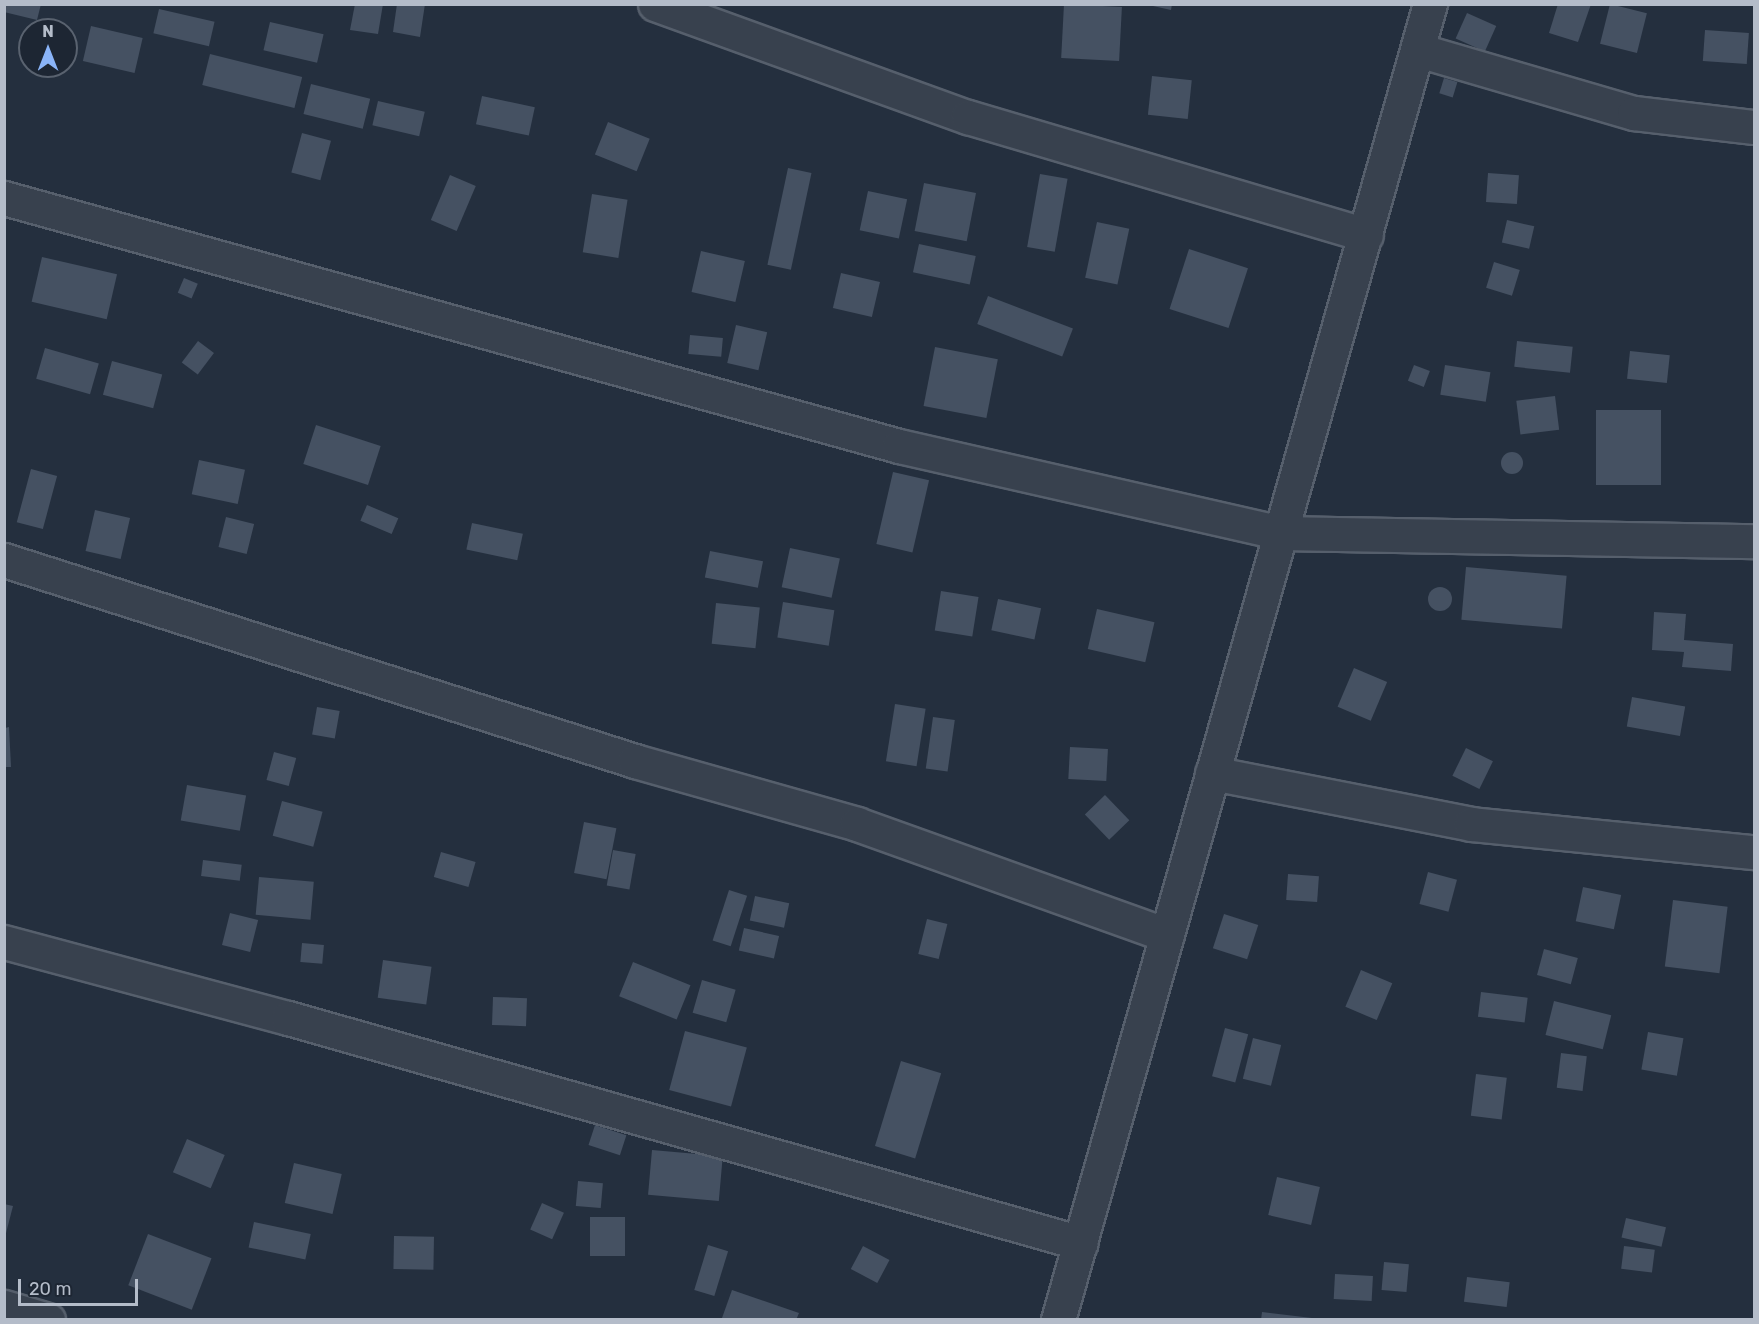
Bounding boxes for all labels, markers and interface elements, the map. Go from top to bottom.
north arrow [18,18,78,78]
text: N [42,22,54,41]
scale bar [21,1267,141,1305]
text: 20 m [29,1278,71,1300]

